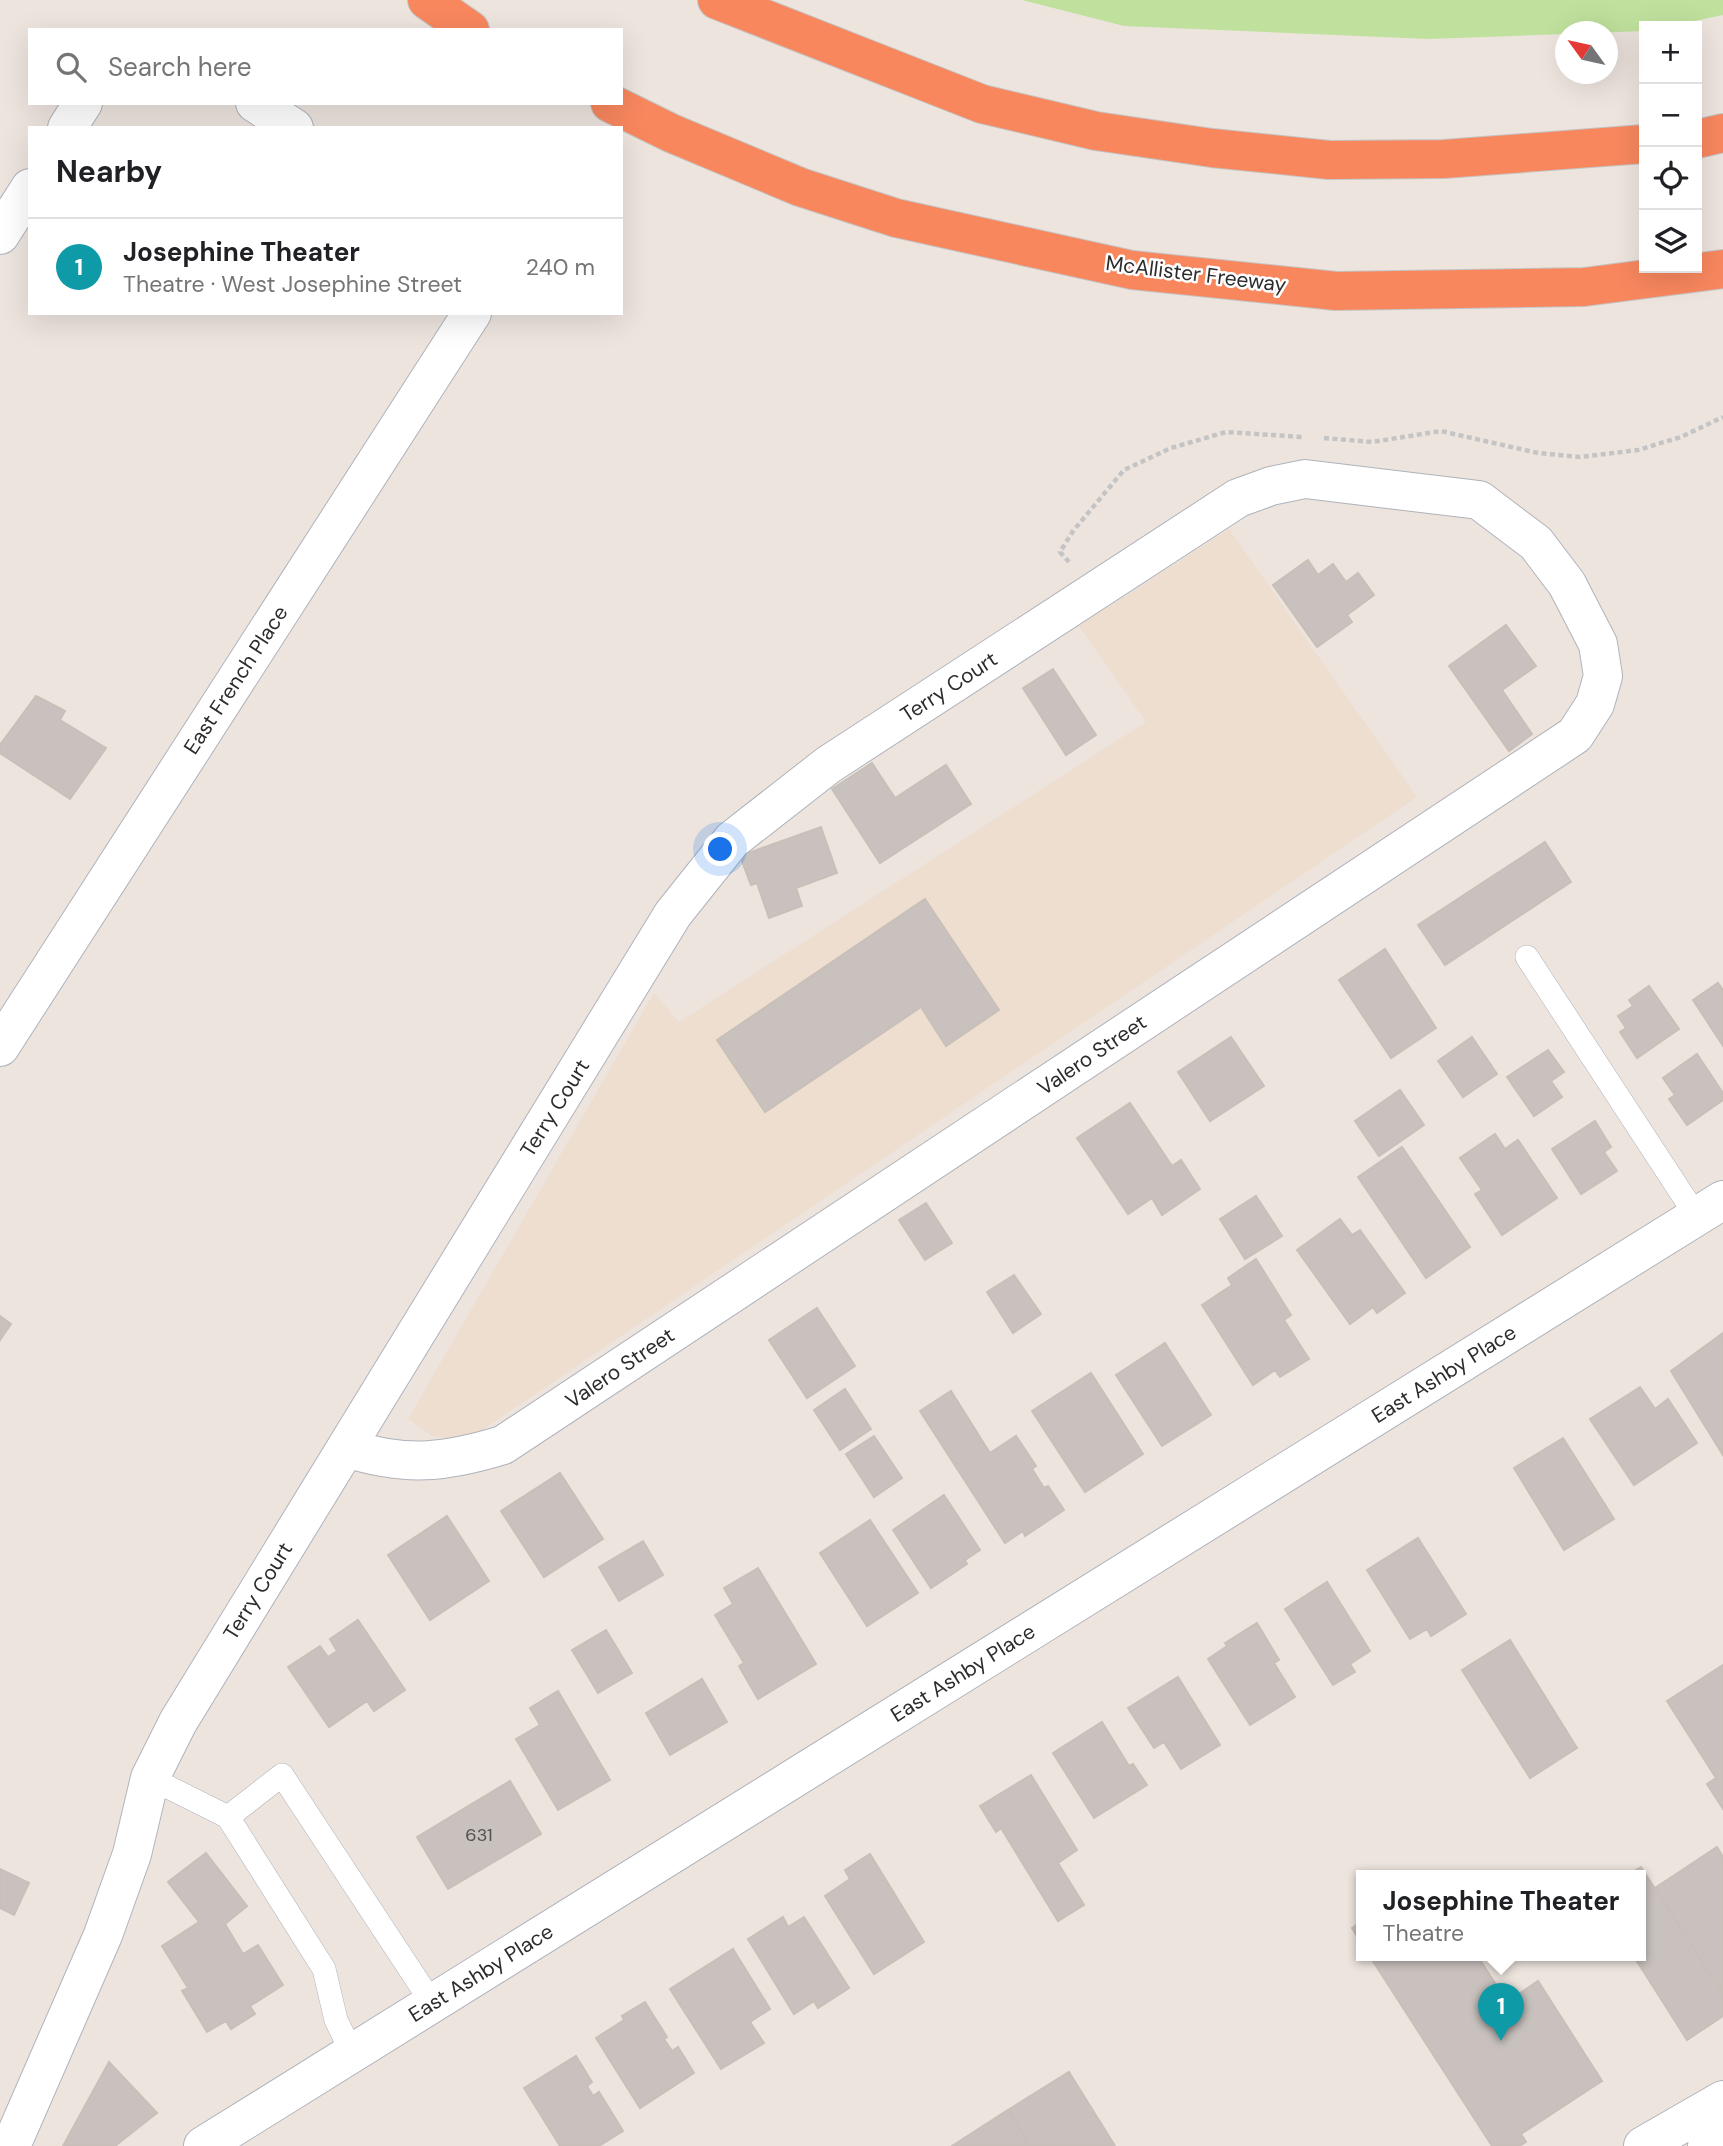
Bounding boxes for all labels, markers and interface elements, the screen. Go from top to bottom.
north arrow [1555,21,1618,84]
map controls [1639,21,1702,273]
button: + [1639,21,1702,84]
search box [28,28,623,105]
icon: search [52,48,90,86]
text: Search here [108,50,251,84]
button: − [1639,84,1702,147]
button: locate [1639,147,1702,210]
text: Nearby [56,152,162,191]
button: layers [1639,210,1702,273]
text: Josephine Theater [123,235,360,269]
street label: McAllister Freeway [1104,249,1288,299]
text: 1 [75,252,83,282]
text: 240 m [526,252,595,282]
text: Theatre · West Josephine Street [123,269,462,299]
street label: East French Place [178,600,295,760]
street label: Terry Court [895,645,1003,729]
your location [703,832,737,866]
street label: Valero Street [1032,1008,1152,1102]
street label: Terry Court [514,1054,596,1162]
street label: East Ashby Place [1366,1318,1522,1430]
street label: Valero Street [560,1321,680,1415]
street label: Terry Court [217,1537,299,1645]
street label: East Ashby Place [885,1617,1041,1729]
house number: 631 [465,1823,493,1847]
popup [1356,1870,1646,1961]
text: Josephine Theater [1383,1884,1619,1918]
street label: East Ashby Place [403,1917,559,2029]
text: Theatre [1383,1918,1464,1948]
pin: 1 [1478,1983,1524,2041]

